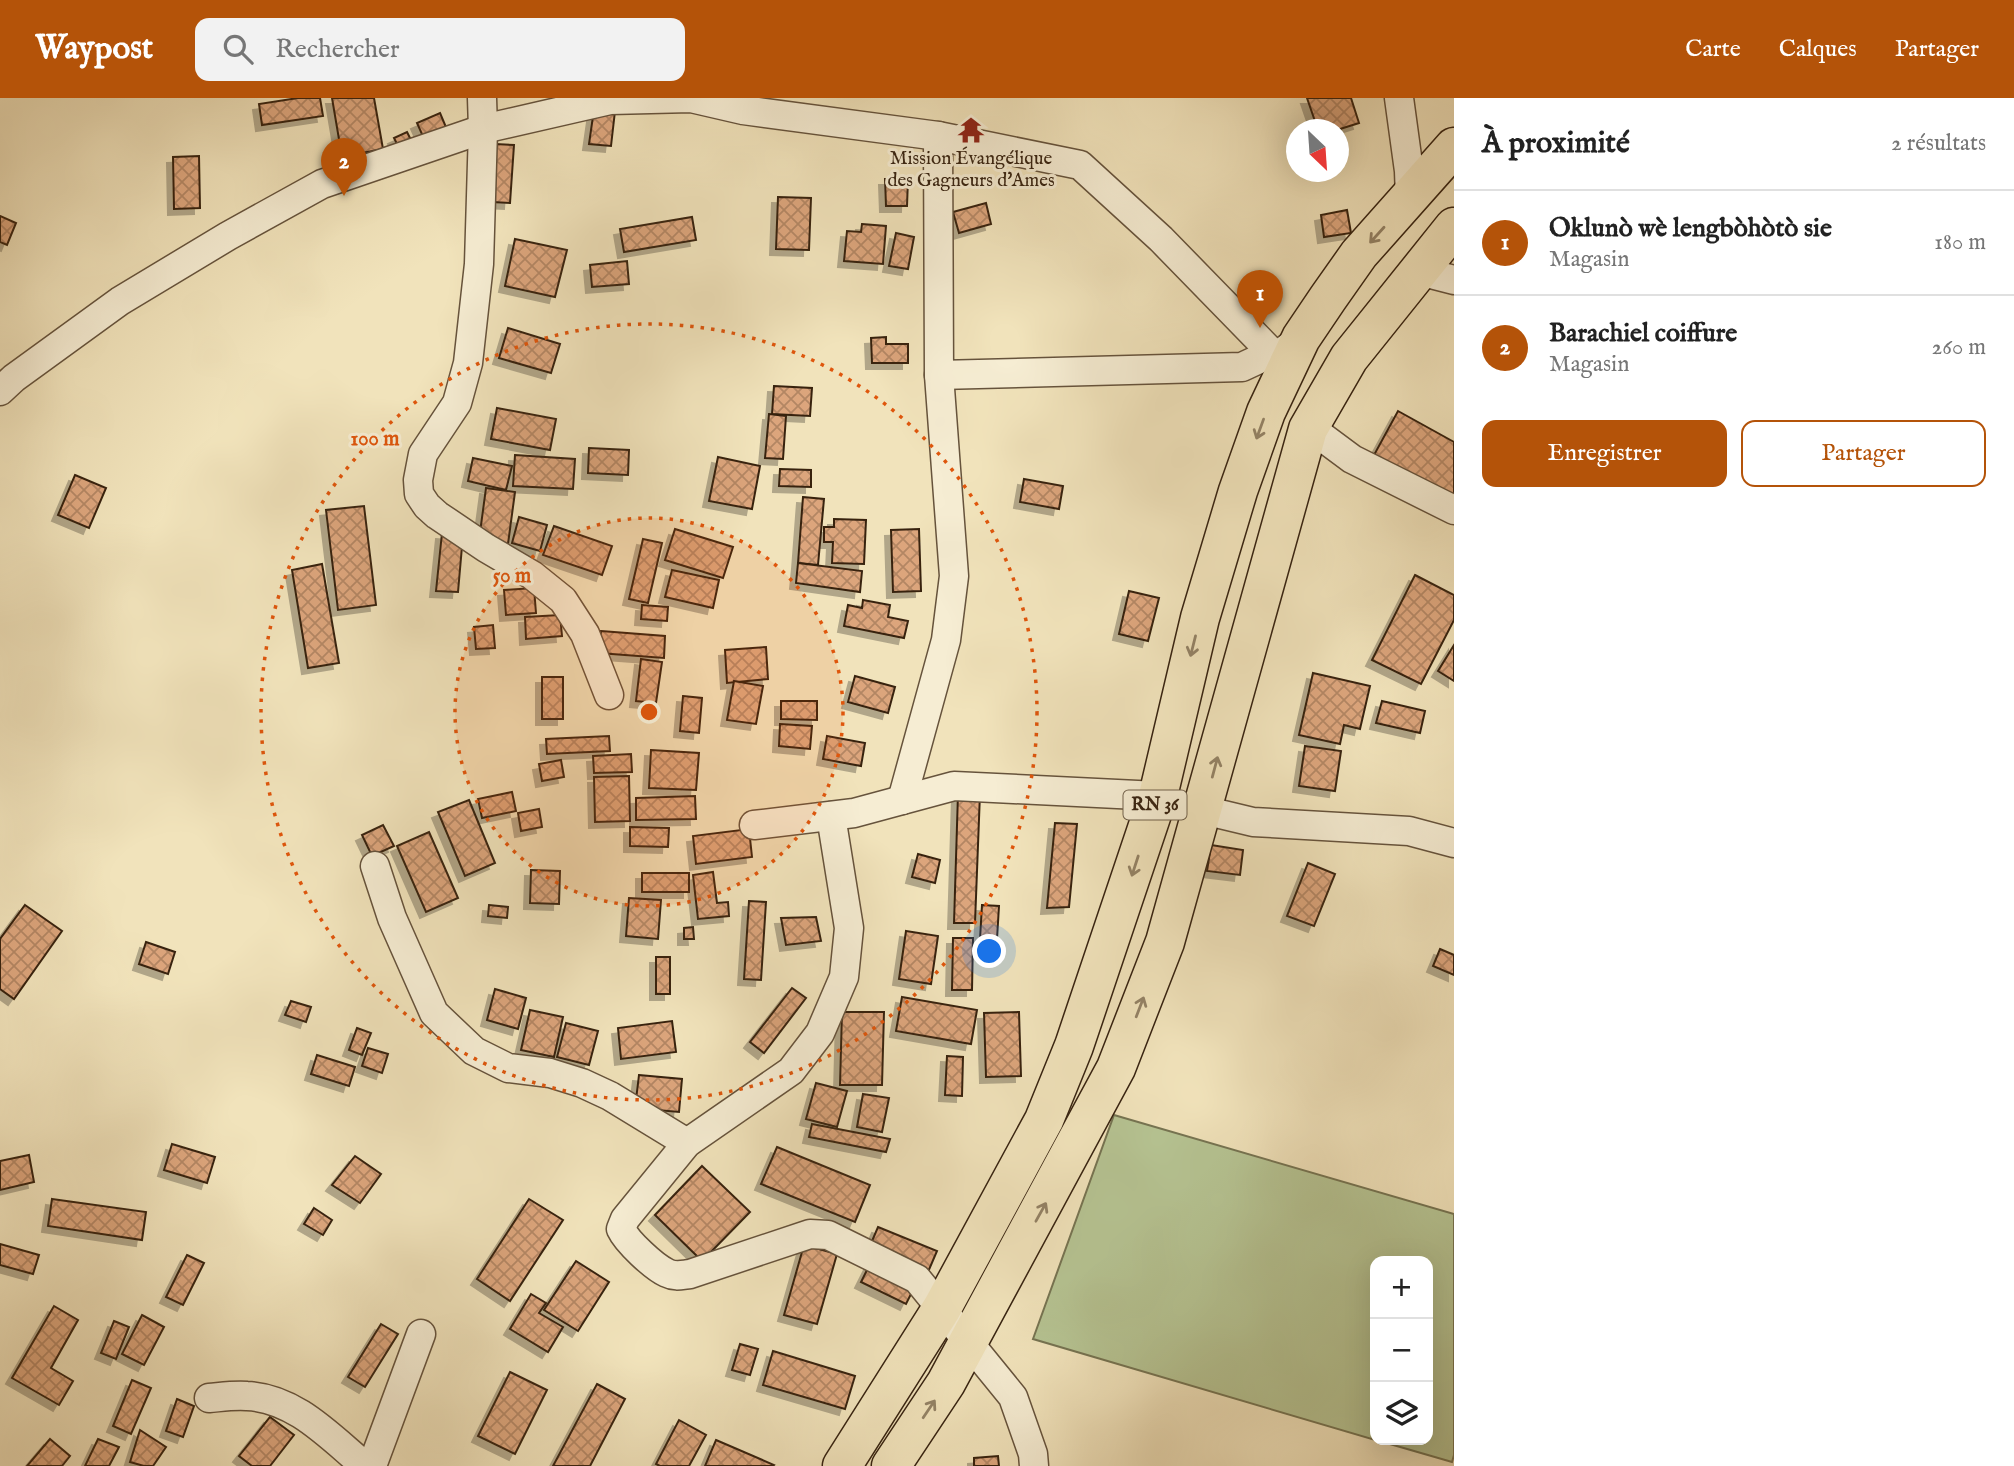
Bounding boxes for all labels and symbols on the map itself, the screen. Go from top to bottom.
temple icon: Mission Évangélique des Gagneurs d'Ames [956,115,986,145]
north arrow [1286,119,1349,182]
pin: 2 [321,138,367,196]
place label: Mission Évangélique des Gagneurs d'Ames [887,146,1055,193]
one-way arrow [1368,226,1385,243]
pin: 1 [1237,270,1283,328]
one-way arrow [1253,417,1265,439]
text: 100 m [350,426,400,453]
text: 50 m [493,563,532,590]
one-way arrow [1186,634,1200,657]
centre of rings [637,700,661,724]
one-way arrow [1210,756,1223,778]
road number: RN 36 [1124,790,1186,820]
one-way arrow [1128,854,1140,876]
your location [972,934,1006,968]
one-way arrow [1135,997,1147,1019]
one-way arrow [1034,1202,1048,1222]
one-way arrow [921,1400,936,1419]

